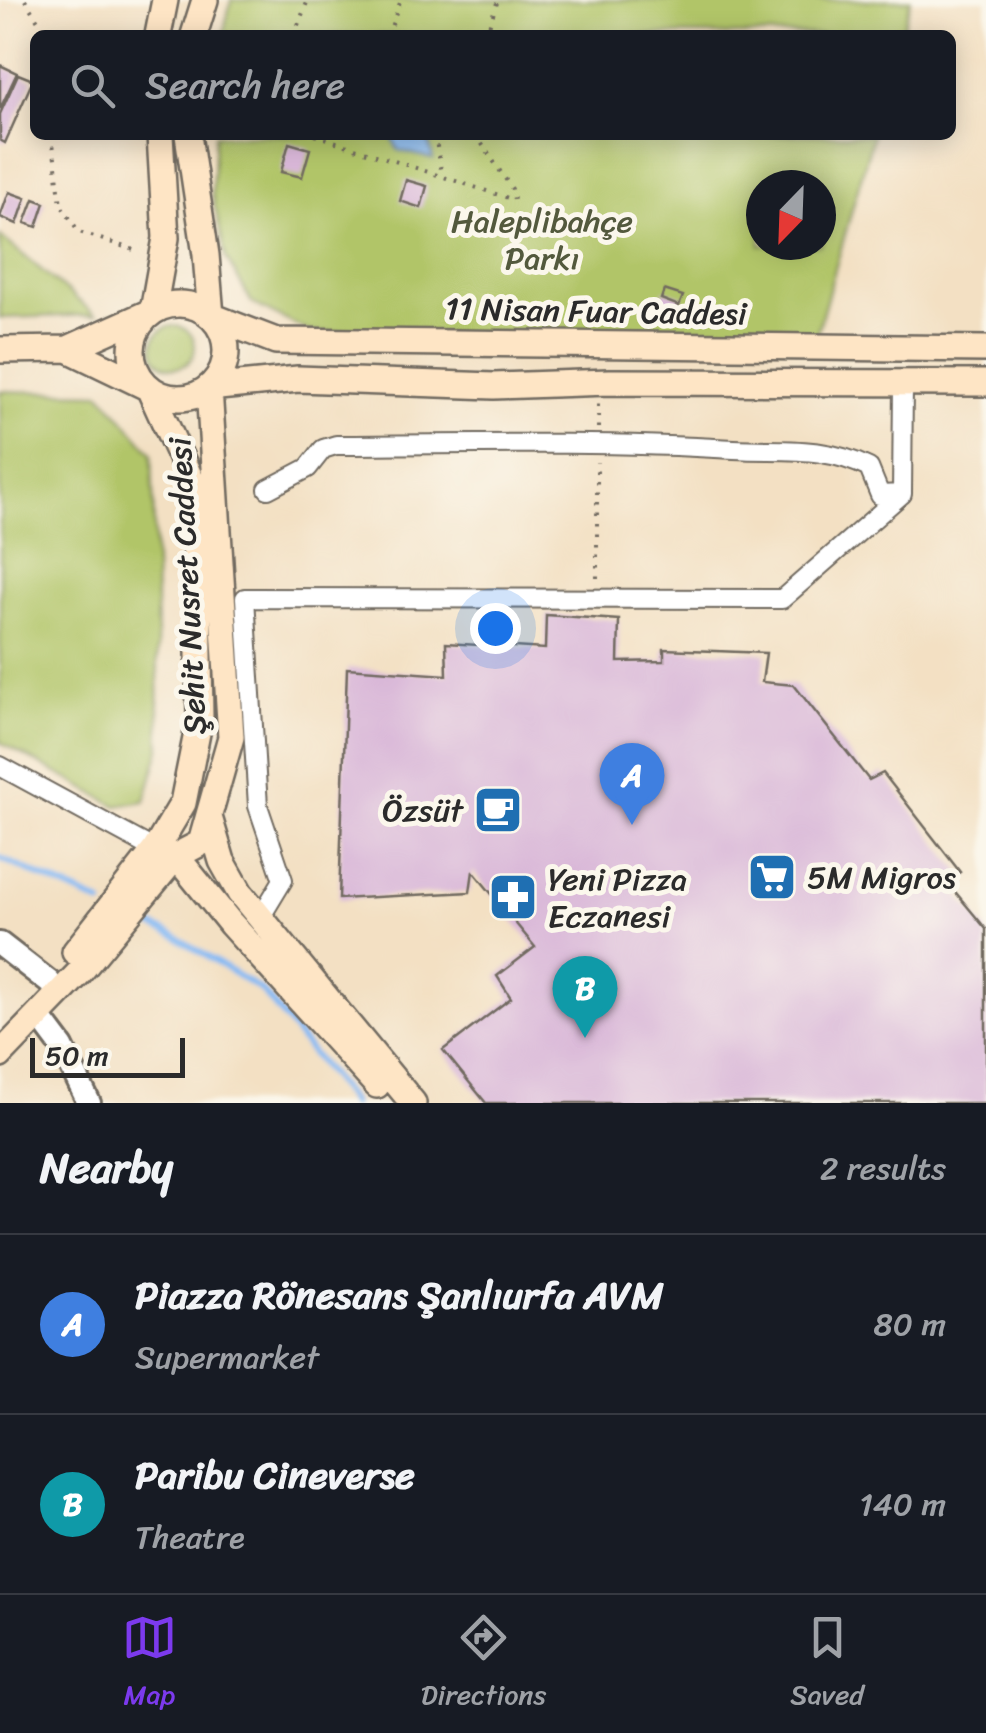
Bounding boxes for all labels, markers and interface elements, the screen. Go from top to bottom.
search box [30,30,956,140]
text: Search here [145,52,345,119]
icon: search [65,58,120,113]
north arrow [746,170,836,260]
park label: Haleplibahçe Parkı [451,193,633,287]
street label: 11 Nisan Fuar Caddesi [445,280,748,343]
street label: Şehit Nusret Caddesi [151,435,224,736]
your location [470,603,521,654]
pin: A [600,742,664,825]
place label: Özsüt [382,782,464,839]
cafe icon: Özsüt [472,784,524,836]
place label: 5M Migros [807,849,956,906]
place label: Yeni Pizza Eczanesi [548,851,687,945]
supermarket icon: 5M Migros [746,851,798,903]
pharmacy icon: Yeni Pizza Eczanesi [487,871,539,923]
pin: B [552,956,618,1038]
text: 50 m [45,1031,109,1080]
scale bar [30,1033,185,1078]
text: Nearby [40,1131,173,1205]
text: 2 results [820,1140,946,1197]
text: Piazza Rönesans Şanlıurfa AVM [135,1262,664,1329]
text: A [62,1296,83,1353]
text: 80 m [874,1296,946,1353]
text: Supermarket [135,1329,319,1386]
text: Paribu Cineverse [135,1442,415,1509]
text: B [62,1476,83,1533]
text: 140 m [859,1476,946,1533]
text: Theatre [135,1509,245,1566]
tab: Map [122,1610,177,1719]
tab: Directions [421,1610,546,1719]
tab: Saved [790,1610,864,1719]

